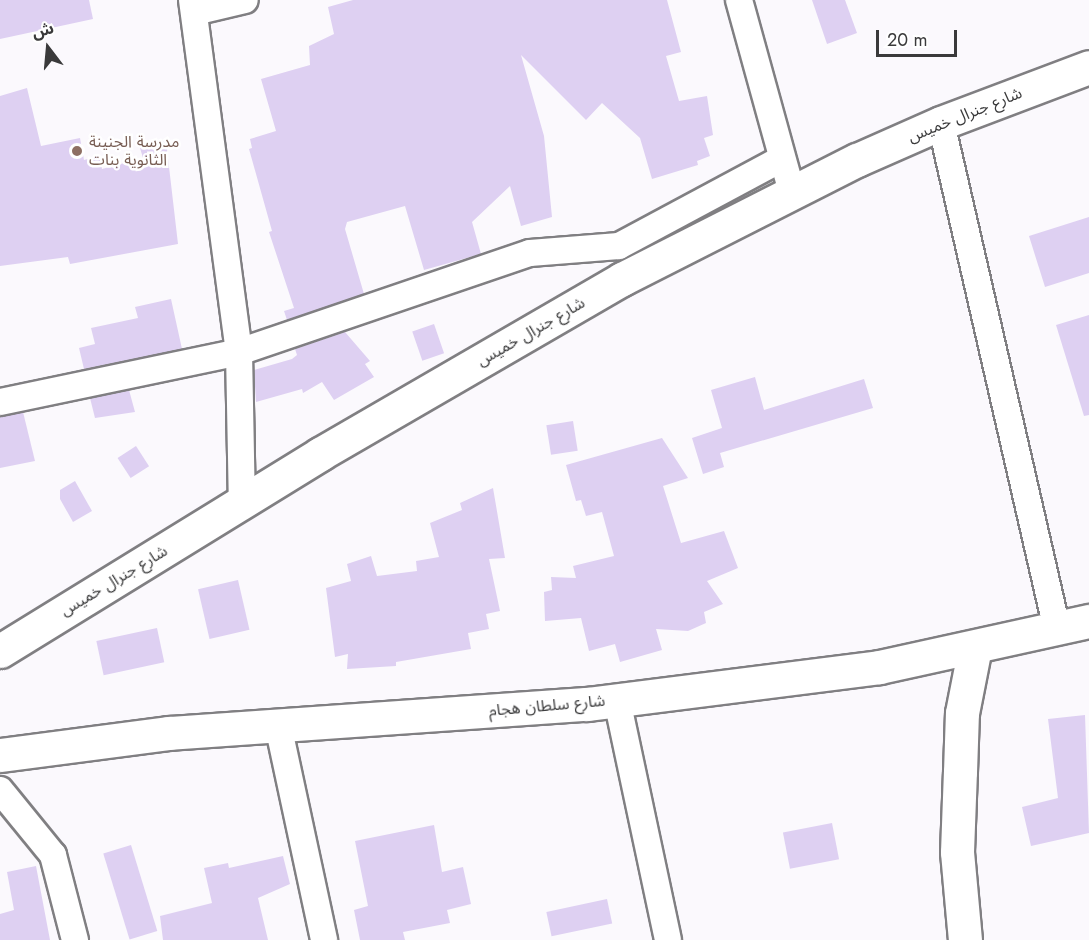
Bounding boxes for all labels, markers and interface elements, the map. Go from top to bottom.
text: ش [29,16,57,44]
north arrow [18,18,78,78]
scale bar [879,18,960,56]
text: 20 m [887,27,927,53]
street label: شارع جنرال خميس [905,83,1025,147]
place label: مدرسة الجنينة الثانوية بنات [89,132,179,170]
marker: مدرسة الجنينة الثانوية بنات [70,144,84,158]
street label: شارع جنرال خميس [474,293,588,371]
street label: شارع جنرال خميس [57,541,171,621]
street label: شارع سلطان هجام [488,691,606,721]

